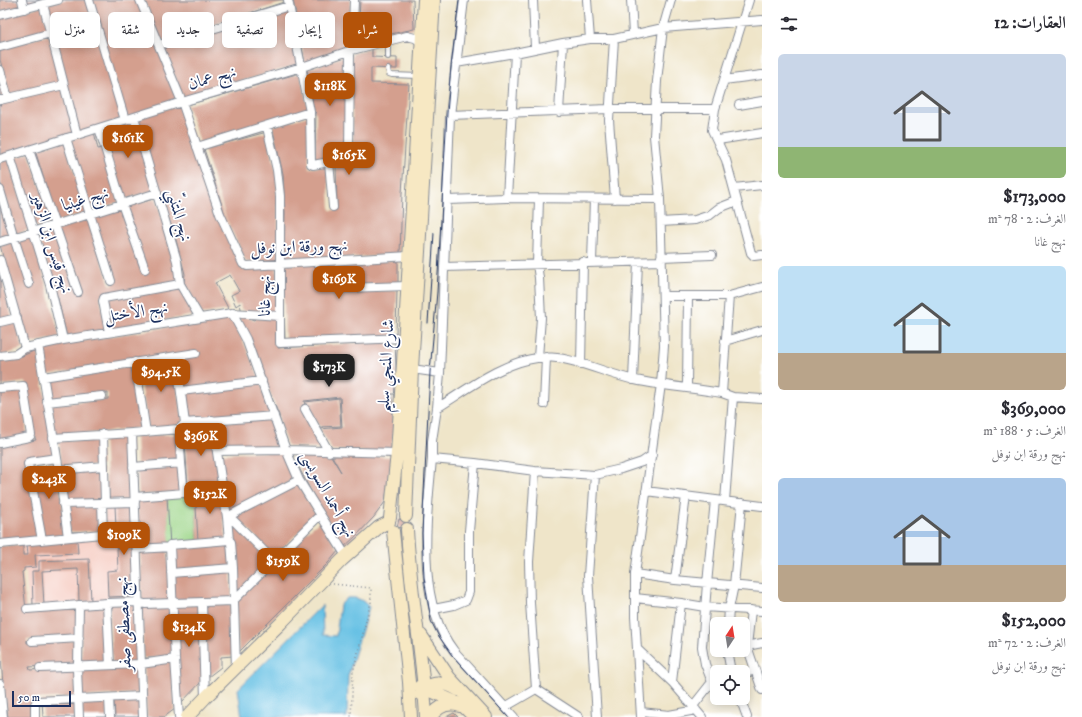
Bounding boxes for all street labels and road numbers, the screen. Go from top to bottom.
street label: نهج عمان [185,61,240,99]
street label: نهج غينيا [59,181,112,220]
street label: نهج المتنبّي [157,186,198,245]
street label: نهج قيس ابن الزهير [22,188,78,297]
street label: نهج ورقة ابن نوفل [250,234,348,264]
street label: نهج غانا [254,275,280,317]
street label: نهج الأختل [102,295,170,332]
street label: شارع المنجي سليم [373,319,404,414]
street label: نهج أحمد السويسي [292,446,363,543]
street label: نهج مصطفى صفر [111,576,141,674]

